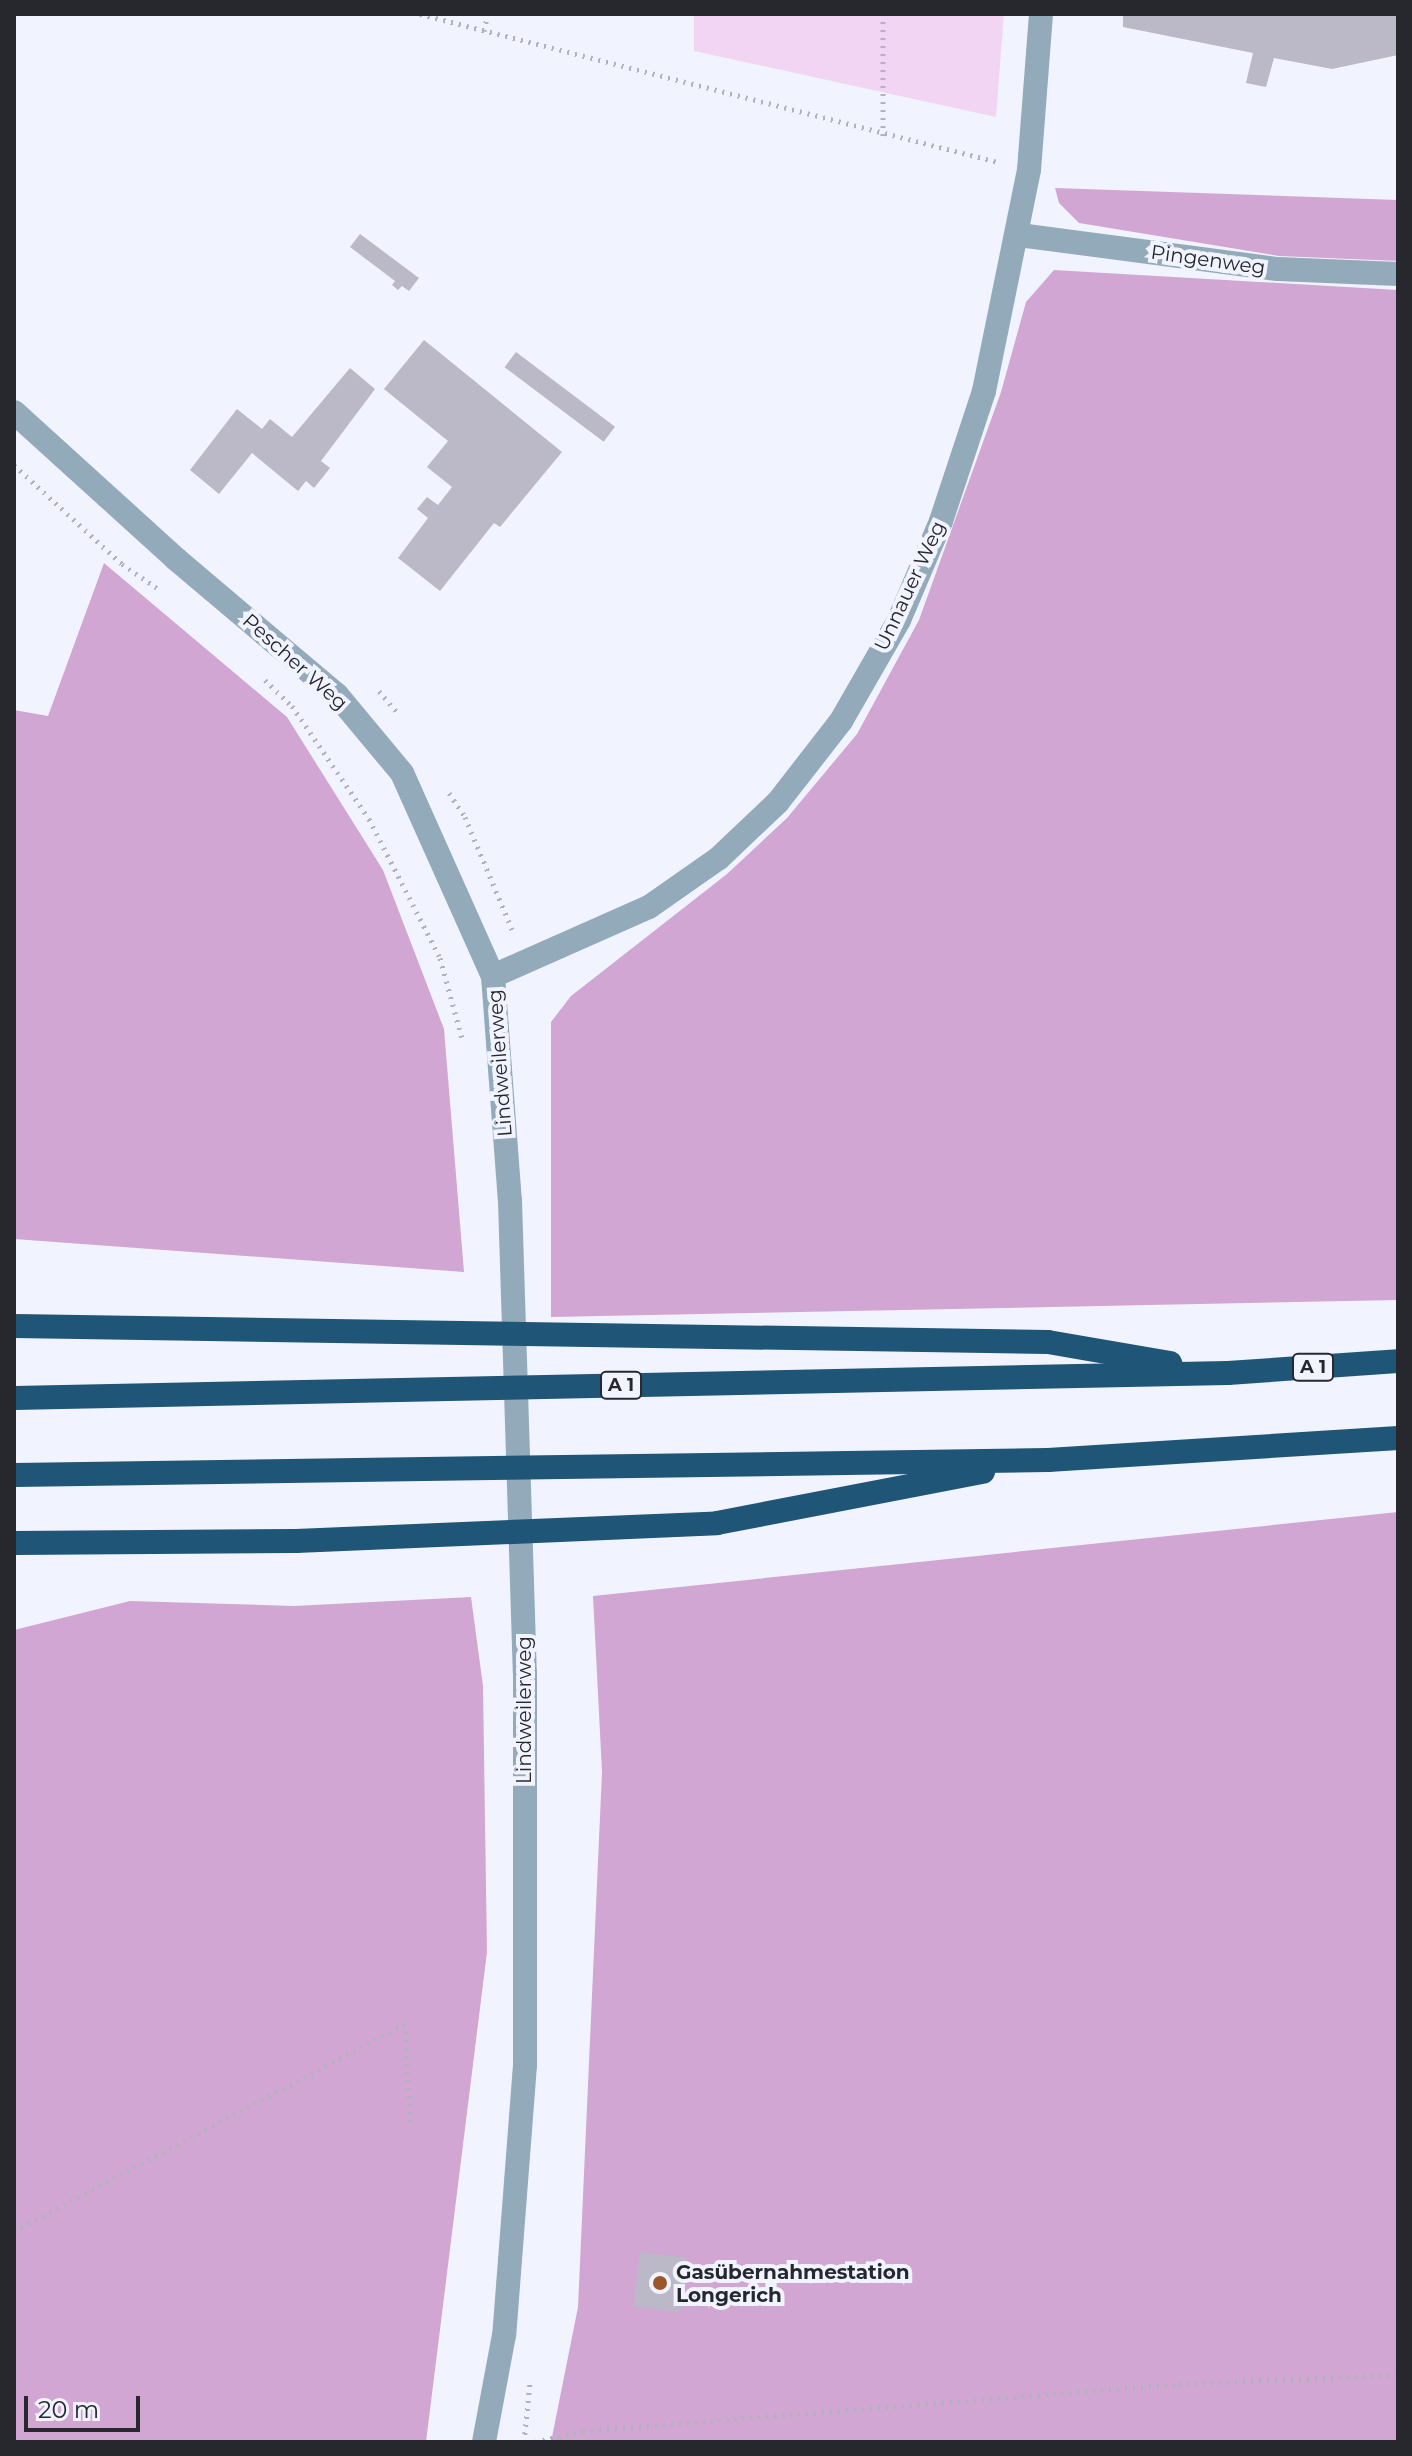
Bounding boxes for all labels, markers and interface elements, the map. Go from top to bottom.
street label: Pingenweg [1149,240,1267,280]
street label: Unnauer Weg [869,517,951,655]
street label: Pescher Weg [238,609,352,715]
street label: Lindweilerweg [483,988,517,1138]
road number: A 1 [1291,1353,1335,1381]
road number: A 1 [599,1371,643,1399]
street label: Lindweilerweg [512,1636,536,1784]
place label: Gasübernahmestation Longerich [676,2260,910,2307]
marker: Gasübernahmestation Longerich [651,2274,669,2292]
scale bar [28,2380,144,2430]
text: 20 m [38,2395,99,2424]

